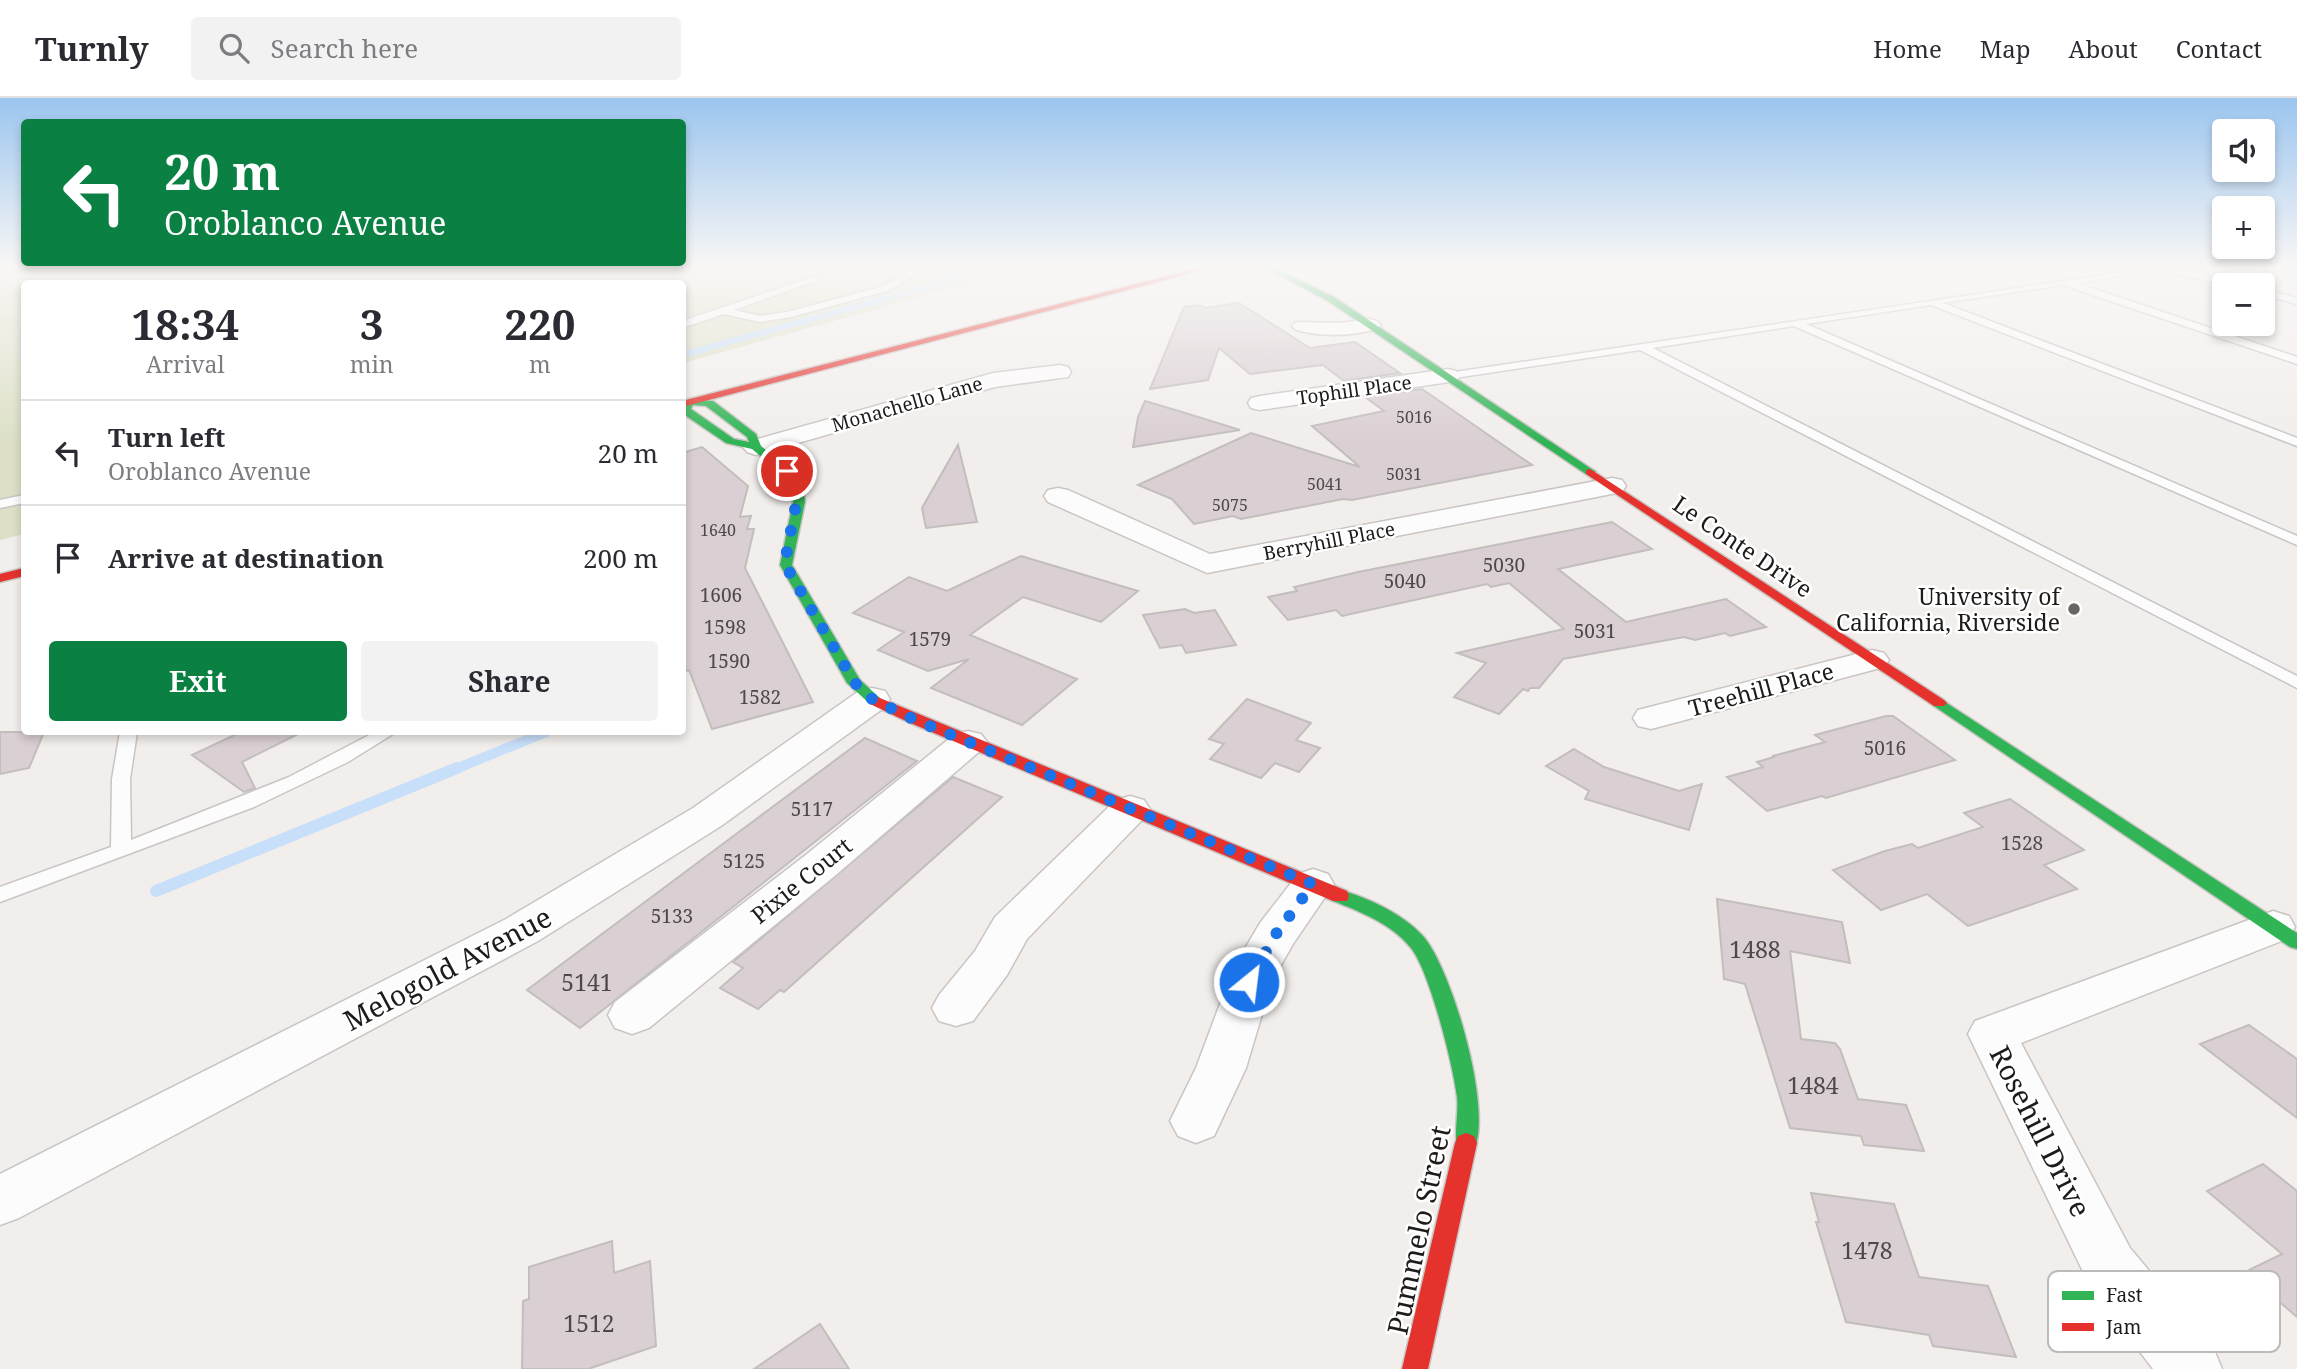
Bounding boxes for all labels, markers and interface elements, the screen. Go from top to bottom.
search box [191,17,681,80]
text: Turnly [35,26,149,71]
icon: search [215,29,253,67]
text: Search here [271,30,418,66]
text: Home [1873,32,1942,65]
text: Map [1980,32,2031,65]
text: About [2069,32,2138,65]
text: Contact [2176,32,2262,65]
map controls [2212,119,2275,336]
button: sound [2212,119,2275,182]
text: 20 m [164,138,280,204]
icon: left [49,147,140,238]
button: + [2212,196,2275,259]
text: Oroblanco Avenue [164,201,446,244]
button: − [2212,273,2275,336]
text: 18:34 [132,295,239,352]
text: 3 [360,295,384,352]
text: 220 [504,295,575,352]
text: Arrival [146,348,225,380]
text: min [350,348,394,380]
text: m [529,348,551,380]
street label: Tophill Place [1295,369,1413,411]
street label: Monachello Lane [828,370,986,438]
house number: 5016 [1396,406,1432,428]
text: Turn left [108,419,225,455]
icon: left [49,434,87,472]
text: 20 m [598,435,658,471]
pin [757,441,817,501]
icon: arrive [768,452,806,490]
text: Oroblanco Avenue [108,455,311,487]
house number: 5031 [1386,463,1422,485]
house number: 5041 [1307,473,1343,495]
street label: Le Conte Drive [1667,488,1819,604]
house number: 5075 [1212,494,1248,516]
street label: Berryhill Place [1261,515,1397,567]
house number: 1640 [700,519,736,541]
icon: arrive [49,539,87,577]
text: Arrive at destination [108,540,384,576]
text: 200 m [583,540,658,576]
house number: 5030 [1483,552,1525,578]
house number: 5040 [1384,568,1426,594]
place label: University of California, Riverside [1836,580,2063,638]
house number: 1606 [700,582,742,608]
marker: University of California, Riverside [2066,601,2082,617]
house number: 1598 [704,614,746,640]
house number: 5031 [1574,618,1616,644]
house number: 1579 [909,626,951,652]
button: Exit [49,641,347,721]
button: Share [361,641,658,721]
house number: 1590 [708,648,750,674]
street label: Treehill Place [1685,654,1837,724]
house number: 1582 [739,684,781,710]
house number: 5016 [1864,735,1906,761]
house number: 5117 [791,796,833,822]
street label: Pixie Court [744,829,858,931]
house number: 1528 [2001,830,2043,856]
house number: 5125 [723,848,765,874]
street label: Melogold Avenue [336,897,558,1039]
house number: 5133 [651,903,693,929]
house number: 1488 [1729,933,1781,965]
position arrow [1212,945,1286,1019]
house number: 5141 [561,966,613,998]
street label: Rosehill Drive [1982,1039,2100,1223]
house number: 1484 [1787,1069,1839,1101]
street label: Pummelo Street [1377,1122,1459,1338]
house number: 1478 [1841,1234,1893,1266]
legend [2048,1271,2280,1352]
text: Fast [2106,1282,2143,1308]
house number: 1512 [563,1307,615,1339]
text: Jam [2105,1314,2141,1340]

